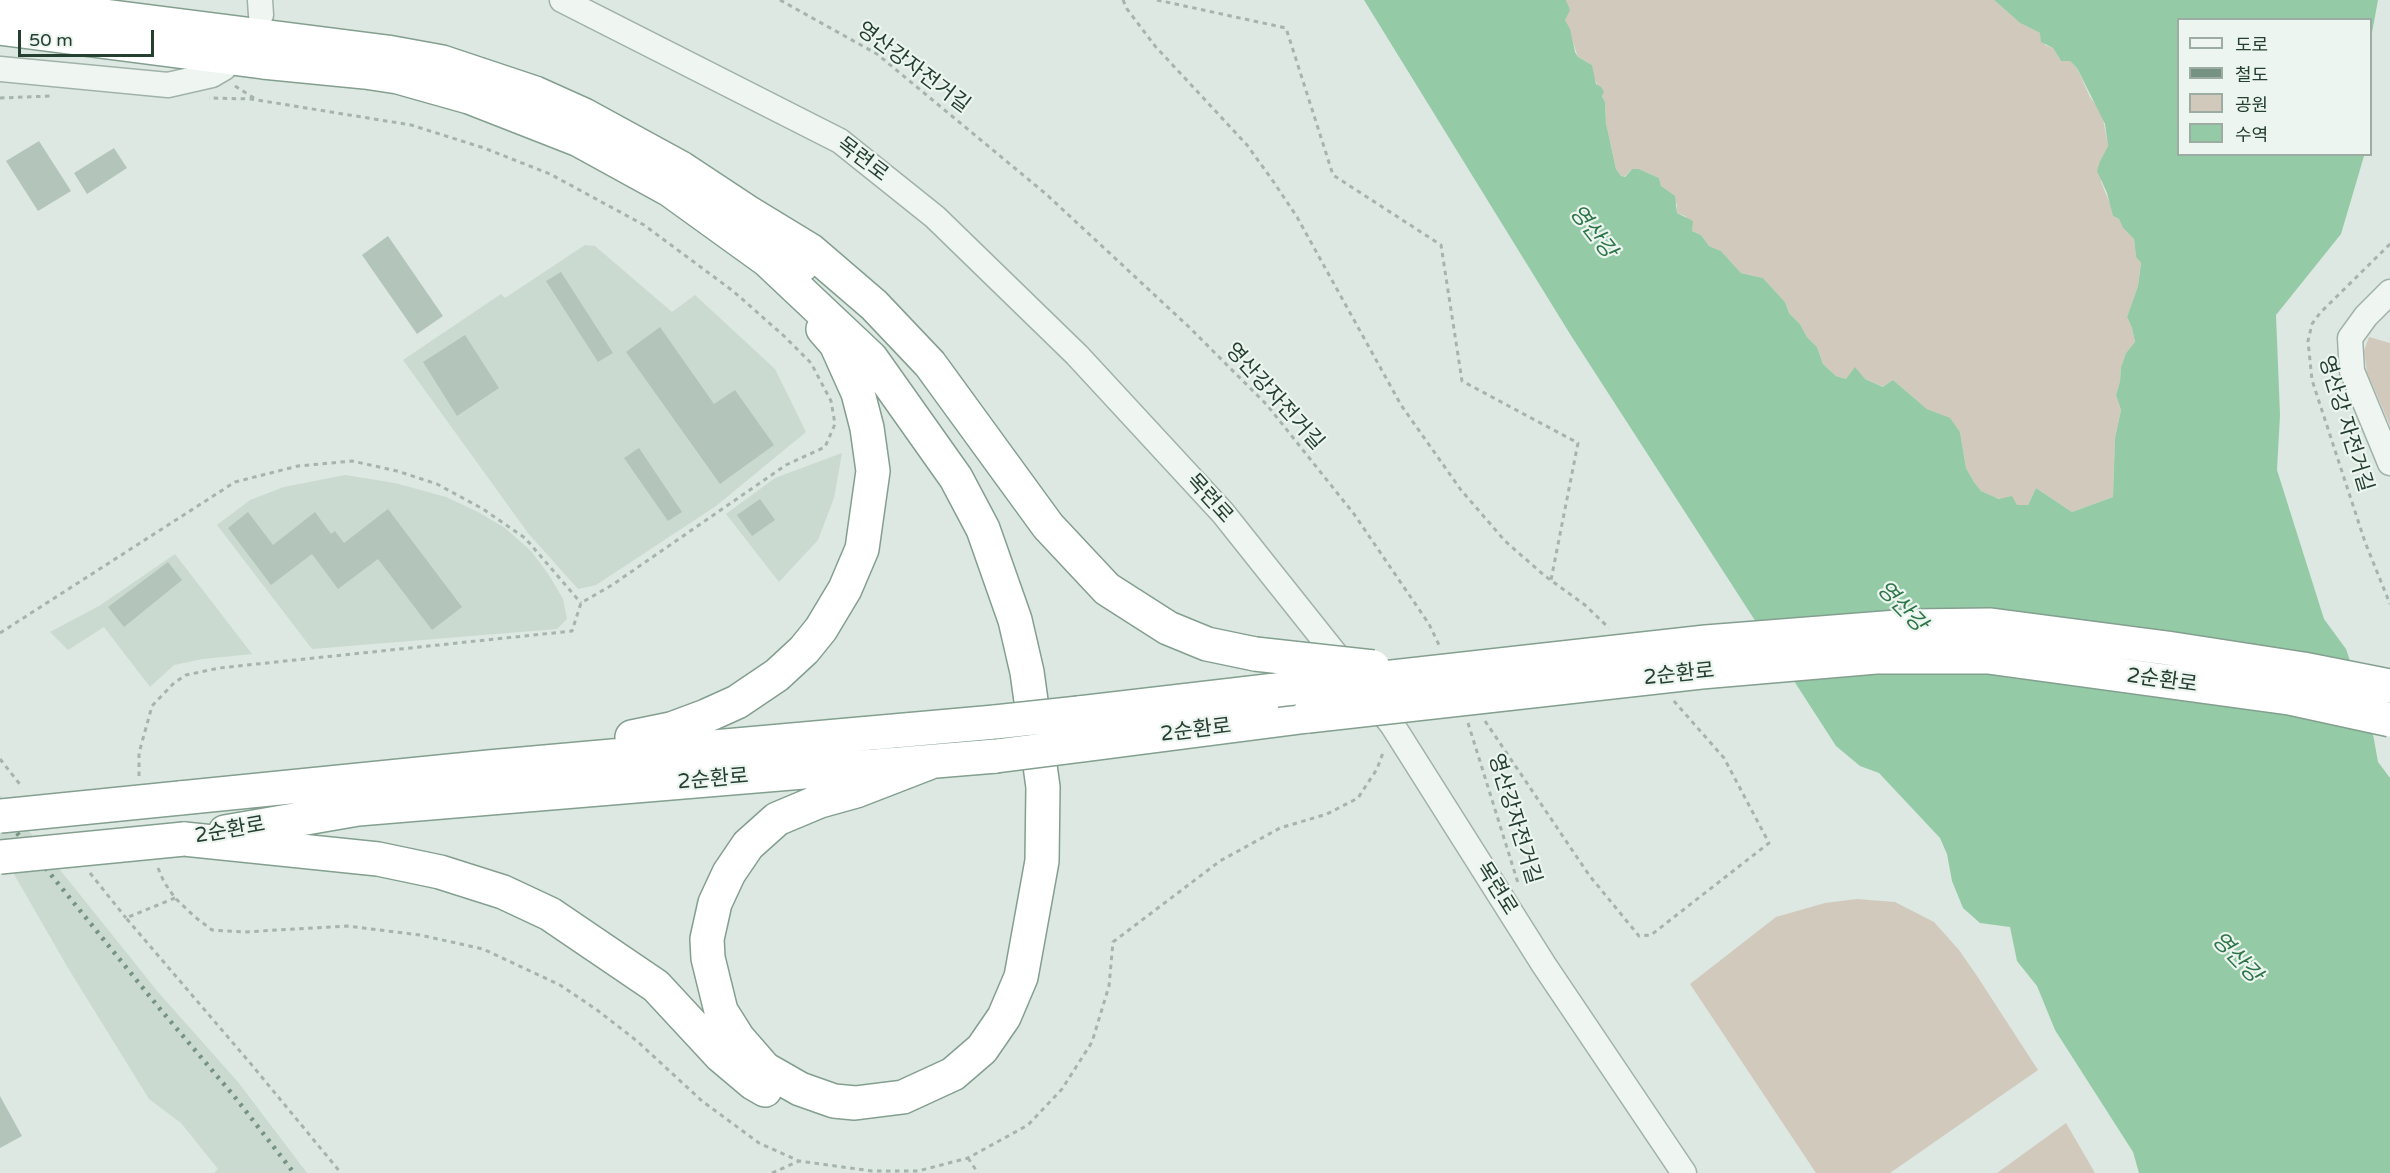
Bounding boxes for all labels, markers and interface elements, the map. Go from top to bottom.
street label: 영산강자전거길 [851,17,975,119]
scale bar [21,18,158,56]
legend [2177,18,2372,156]
text: 50 m [29,29,73,51]
text: 도로 [2235,34,2268,56]
text: 철도 [2235,64,2268,86]
text: 공원 [2235,94,2268,116]
text: 수역 [2235,124,2268,146]
street label: 목련로 [831,132,893,188]
water label: 영산강 [1563,200,1621,264]
street label: 영산강자전거길 [1219,338,1329,456]
street label: 영산강 자전거길 [2312,353,2378,495]
street label: 목련로 [1180,469,1238,529]
water label: 영산강 [1870,576,1932,638]
street label: 2순환로 [1642,659,1716,691]
street label: 2순환로 [2125,664,2199,698]
street label: 2순환로 [1159,714,1233,748]
street label: 영산강자전거길 [1482,751,1546,887]
street label: 2순환로 [676,764,750,796]
street label: 2순환로 [193,812,267,850]
street label: 목련로 [1470,858,1522,920]
water label: 영산강 [2205,927,2267,989]

